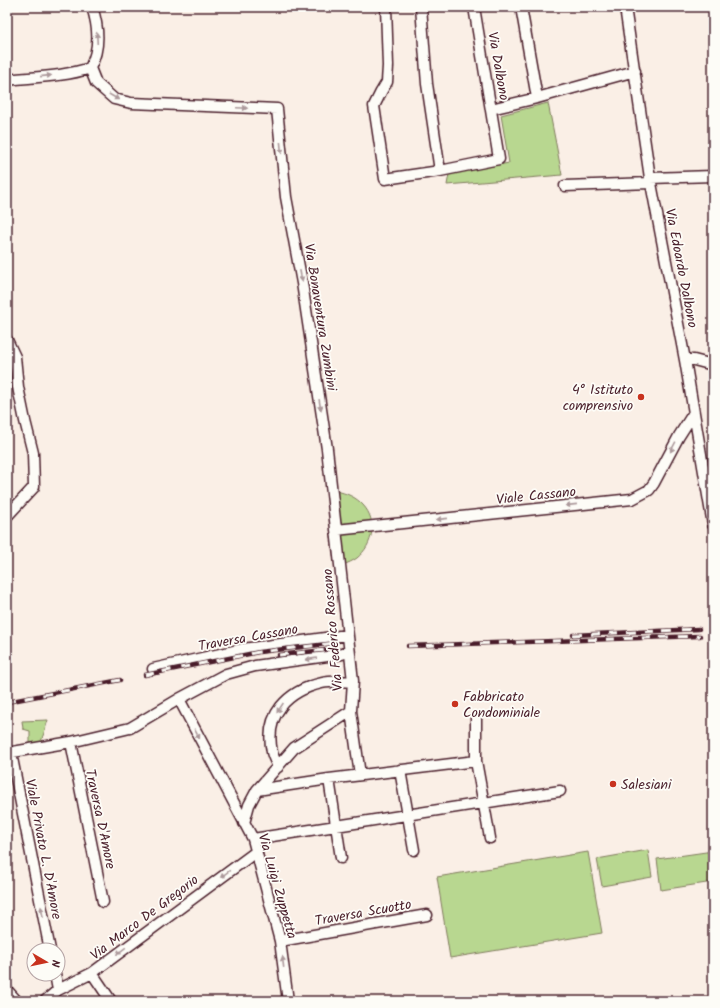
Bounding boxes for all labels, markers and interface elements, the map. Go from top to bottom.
street label: Via Dalbono [481,30,515,102]
one-way arrow [94,32,101,44]
one-way arrow [40,73,52,80]
one-way arrow [108,94,119,101]
one-way arrow [236,104,248,111]
one-way arrow [278,142,284,154]
street label: Via Edoardo Dalbono [659,207,703,330]
street label: Via Bonaventura Zumbini [297,242,343,393]
one-way arrow [298,270,304,282]
place label: 4° Istituto comprensivo [563,379,633,417]
marker: 4° Istituto comprensivo [636,392,646,402]
one-way arrow [317,398,323,411]
one-way arrow [670,441,677,453]
street label: Viale Cassano [495,481,577,511]
one-way arrow [565,502,577,509]
one-way arrow [436,515,448,522]
street label: Via Federico Rossano [317,568,349,692]
street label: Traversa Cassano [197,618,300,658]
one-way arrow [305,656,317,662]
place label: Fabbricato Condominiale [463,686,541,724]
marker: Fabbricato Condominiale [450,699,460,709]
one-way arrow [276,703,284,713]
one-way arrow [194,728,201,740]
street label: Traversa D'Amore [79,767,121,872]
place label: Salesiani [621,774,672,796]
street label: Viale Privato L. D'Amore [19,777,68,922]
marker: Salesiani [608,779,618,789]
street label: Via Luigi Zuppetta [251,831,303,942]
street label: Via Marco De Gregorio [86,870,204,966]
one-way arrow [220,870,230,878]
street label: Traversa Scuotto [313,894,413,932]
one-way arrow [39,906,45,918]
north arrow [26,942,66,982]
one-way arrow [115,947,126,955]
one-way arrow [280,956,286,968]
text: N [45,959,64,968]

